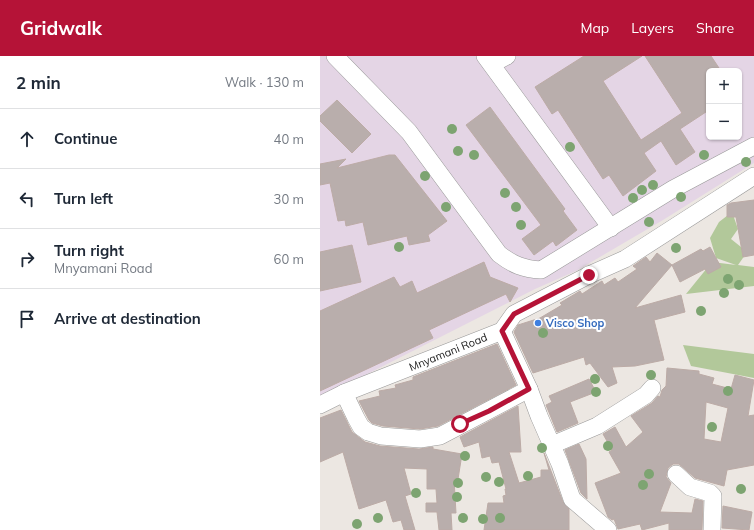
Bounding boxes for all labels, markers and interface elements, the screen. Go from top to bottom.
text: Gridwalk [20,16,102,40]
text: Map [580,19,609,37]
text: Layers [631,19,674,37]
text: Share [696,19,734,37]
map controls [706,68,742,140]
button: + [706,68,742,104]
text: 2 min [16,72,61,93]
text: Walk · 130 m [225,74,304,90]
button: − [706,104,742,140]
icon: ahead [16,128,38,150]
text: Continue [54,129,117,148]
text: 40 m [274,131,304,147]
icon: left [16,188,38,210]
text: Turn left [54,189,113,208]
text: 30 m [274,191,304,207]
text: Turn right [54,241,124,260]
icon: right [16,248,38,270]
text: 60 m [274,251,304,267]
text: Mnyamani Road [54,260,152,276]
route end [580,266,598,284]
icon: arrive [16,308,38,330]
text: Arrive at destination [54,309,201,328]
place label: Visco Shop [545,316,605,330]
marker: Visco Shop [533,318,543,328]
street label: Mnyamani Road [407,330,489,374]
route start [451,415,469,433]

